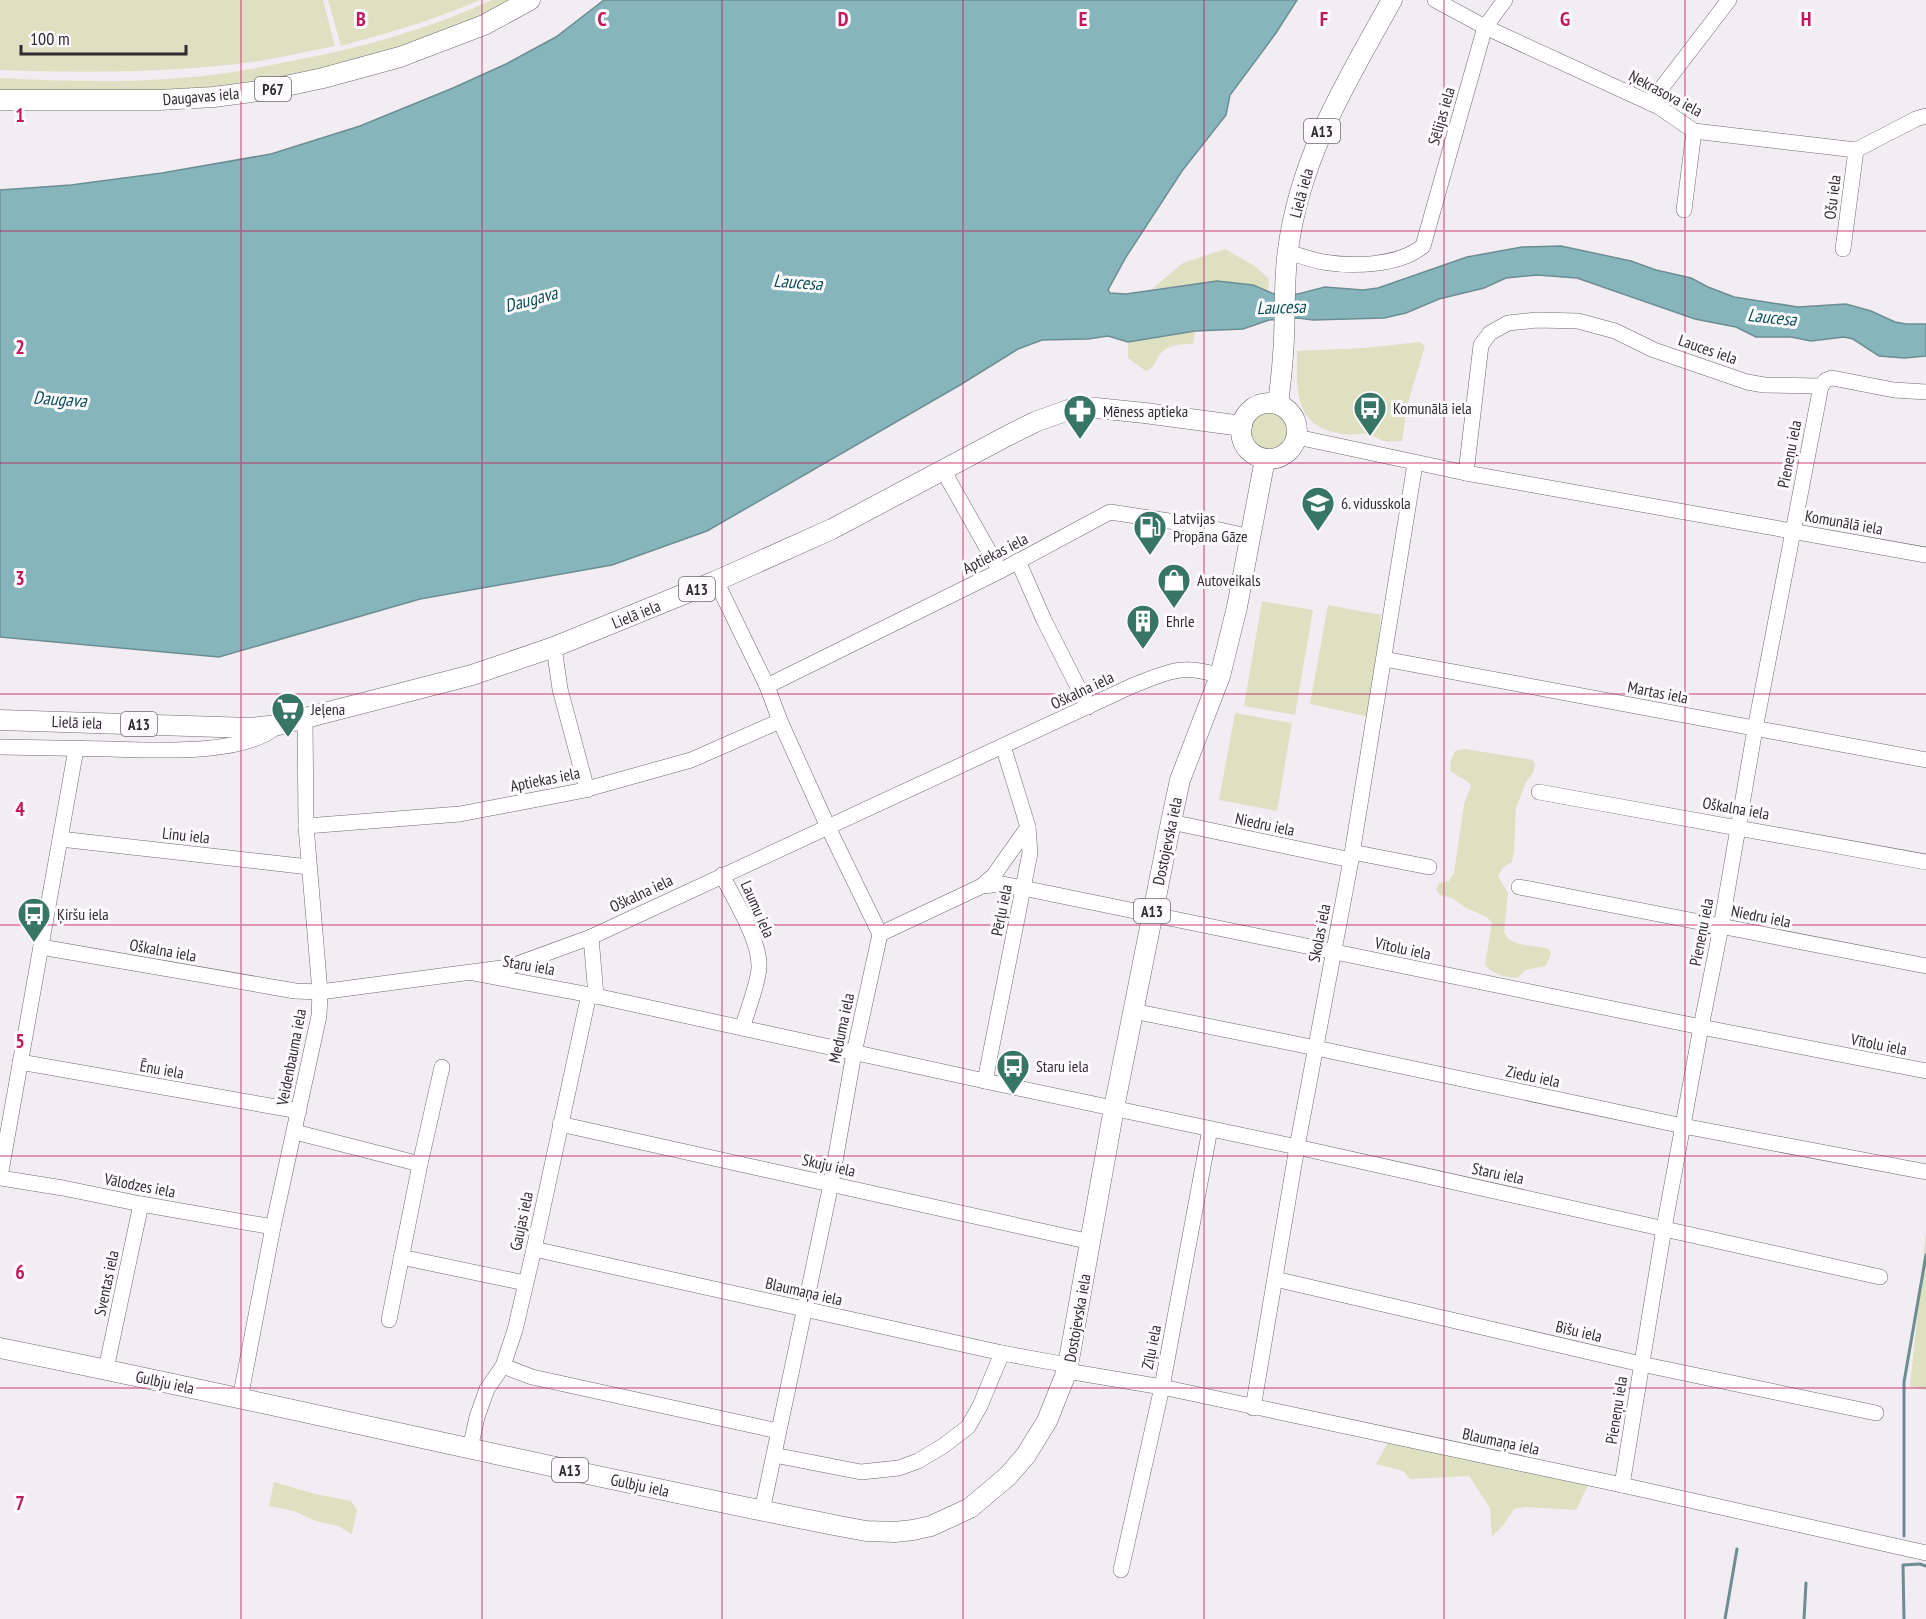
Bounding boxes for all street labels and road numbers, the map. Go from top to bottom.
street label: Ņekrasova iela [1626,65,1706,121]
road number: P67 [255,77,291,101]
street label: Daugavas iela [162,83,240,109]
street label: Sēlijas iela [1423,85,1459,147]
road number: A13 [1304,119,1340,143]
street label: Lielā iela [1285,166,1317,220]
street label: Ošu iela [1819,174,1845,220]
street label: Lauces iela [1676,330,1740,368]
street label: Pieneņu iela [1773,418,1805,490]
street label: Komunālā iela [1804,505,1884,539]
street label: Aptiekas iela [959,528,1031,578]
road number: A13 [679,577,715,601]
street label: Lielā iela [609,595,663,633]
street label: Oškalna iela [1047,667,1117,713]
street label: Martas iela [1626,676,1690,708]
street label: Lielā iela [51,711,103,733]
road number: A13 [121,712,157,736]
street label: Aptiekas iela [508,762,582,796]
street label: Oškalna iela [1701,792,1771,824]
street label: Dostojevska iela [1148,795,1186,887]
street label: Niedru iela [1233,808,1297,840]
street label: Linu iela [161,823,211,847]
street label: Oškalna iela [606,870,676,916]
street label: Laumu iela [737,877,779,941]
street label: Pērļu iela [986,883,1016,937]
street label: Pieneņu iela [1685,896,1717,968]
road number: A13 [1134,899,1170,923]
street label: Niedru iela [1729,900,1793,932]
street label: Skolas iela [1304,902,1334,964]
street label: Vītolu iela [1372,932,1433,964]
street label: Oškalna iela [128,934,198,966]
street label: Staru iela [501,951,557,979]
street label: Meduma iela [824,991,858,1065]
street label: Veidenbauma iela [272,1007,310,1108]
street label: Vītolu iela [1848,1029,1909,1059]
street label: Ēnu iela [138,1055,186,1083]
street label: Ziedu iela [1504,1061,1562,1091]
street label: Skuju iela [800,1149,858,1181]
street label: Staru iela [1470,1158,1526,1188]
street label: Vālodzes iela [102,1168,177,1202]
street label: Gaujas iela [505,1190,537,1252]
street label: Sventas iela [89,1248,123,1318]
street label: Blaumaņa iela [764,1272,844,1310]
street label: Dostojevska iela [1059,1272,1095,1364]
street label: Bišu iela [1554,1316,1604,1346]
street label: Zīļu iela [1137,1323,1165,1371]
street label: Gulbju iela [134,1366,196,1398]
street label: Pieneņu iela [1601,1375,1631,1445]
street label: Blaumaņa iela [1461,1423,1541,1459]
road number: A13 [552,1458,588,1482]
street label: Gulbju iela [609,1469,671,1501]

